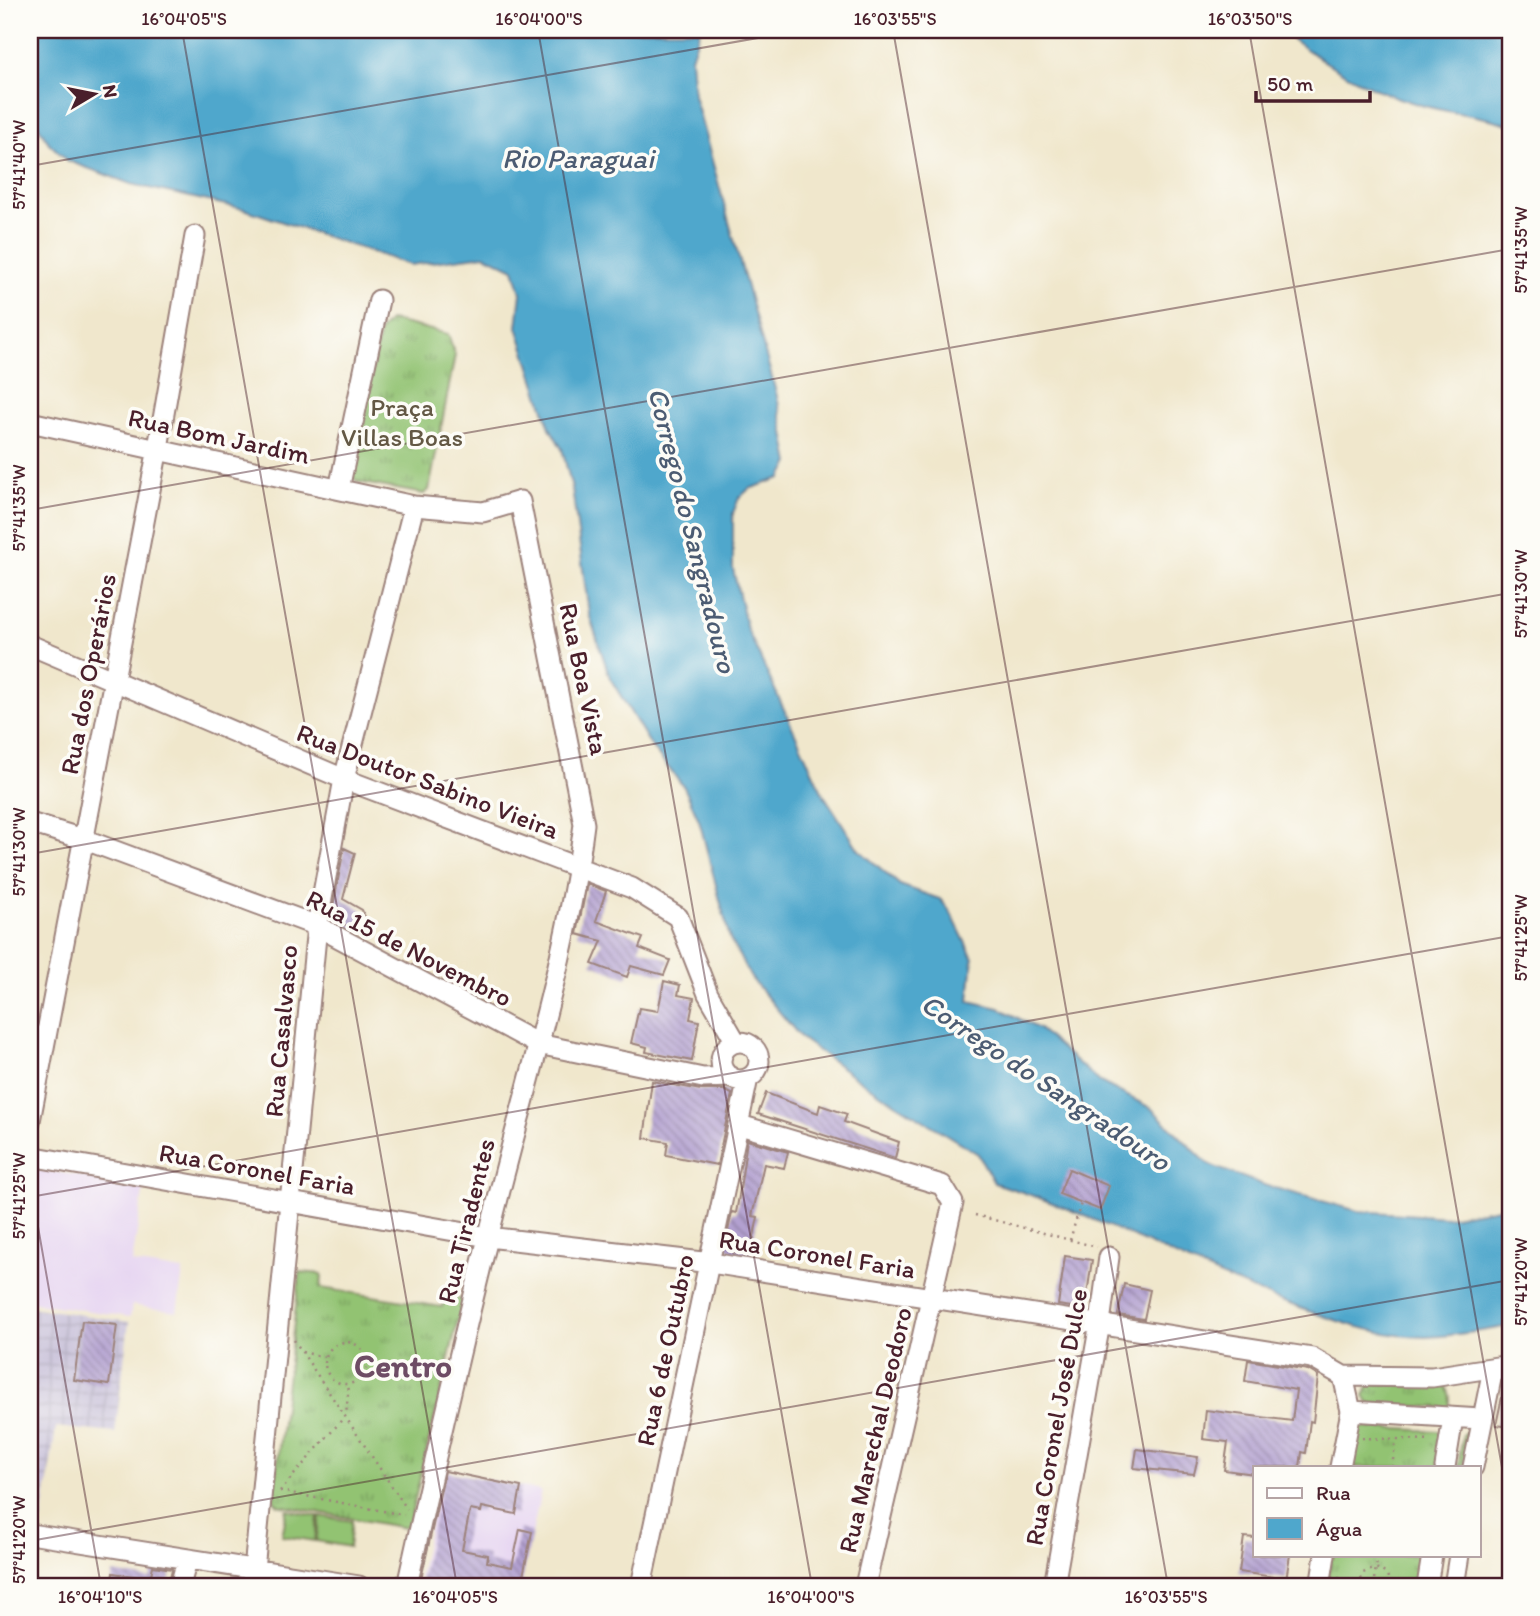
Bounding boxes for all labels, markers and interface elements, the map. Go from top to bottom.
text: 16°04'05"S [141,8,227,30]
text: 16°04'00"S [495,8,583,30]
text: 16°03'55"S [853,8,937,30]
text: 16°03'50"S [1208,8,1292,30]
north arrow [60,60,130,130]
scale bar [1256,60,1370,104]
text: 50 m [1267,71,1314,96]
text: N [98,83,123,99]
text: 57°41'40"W [8,120,30,210]
water label: Rio Paraguai [502,141,657,175]
text: 57°41'35"W [1510,206,1532,294]
water label: Corrego do Sangradouro [641,384,745,677]
park label: Praça Villas Boas [341,391,463,453]
street label: Rua Bom Jardim [125,401,313,471]
text: 57°41'35"W [8,464,30,552]
text: 57°41'30"W [1510,549,1532,639]
street label: Rua dos Operários [53,571,123,777]
street label: Rua Boa Vista [552,600,616,758]
street label: Rua Doutor Sabino Vieira [292,716,564,846]
text: 57°41'30"W [8,807,30,897]
street label: Rua 15 de Novembro [301,882,517,1014]
text: 57°41'25"W [1510,894,1532,982]
street label: Rua Casalvasco [258,944,304,1118]
water label: Corrego do Sangradouro [915,986,1177,1178]
street label: Rua Tiradentes [430,1135,502,1307]
street label: Rua Coronel Faria [157,1136,358,1202]
text: 57°41'25"W [8,1152,30,1240]
street label: Rua Coronel Faria [717,1223,918,1285]
text: 57°41'20"W [1510,1238,1532,1326]
street label: Rua 6 de Outubro [629,1251,701,1449]
street label: Rua Coronel José Dulce [1018,1286,1094,1548]
street label: Rua Marechal Deodoro [831,1304,919,1556]
district label: Centro [354,1346,452,1385]
legend [1253,1466,1480,1556]
text: Rua [1316,1480,1351,1505]
text: 57°41'20"W [8,1496,30,1584]
text: Água [1316,1516,1362,1541]
text: 16°04'10"S [58,1586,142,1608]
text: 16°04'05"S [412,1586,498,1608]
text: 16°04'00"S [767,1586,855,1608]
text: 16°03'55"S [1124,1586,1208,1608]

